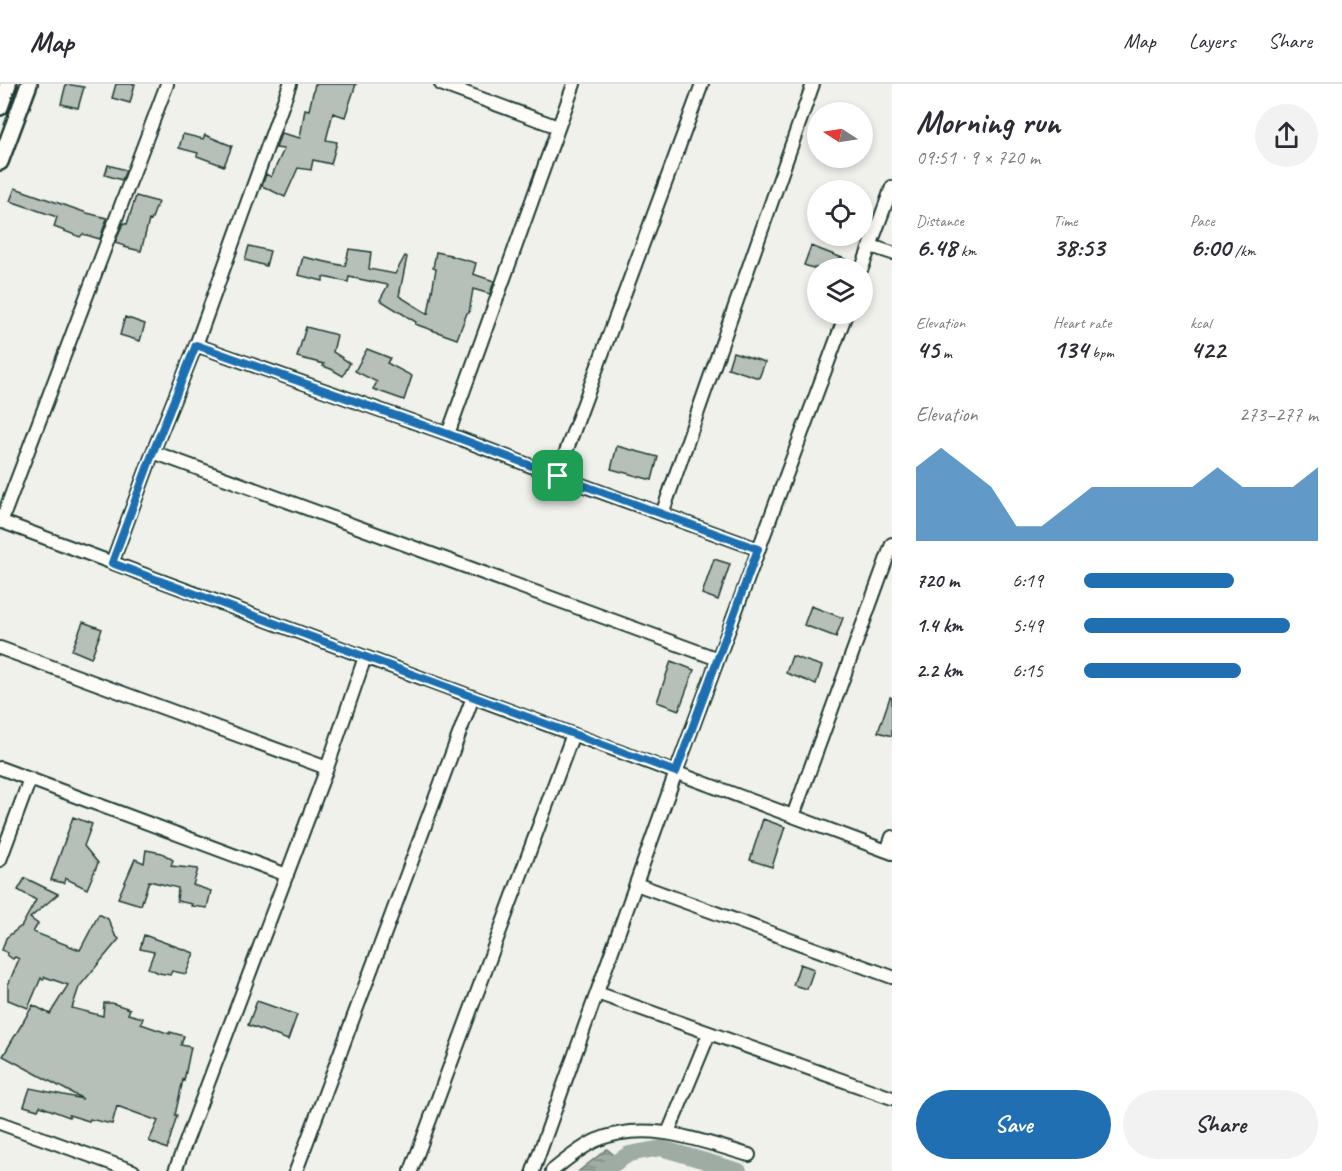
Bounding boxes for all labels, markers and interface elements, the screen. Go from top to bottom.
text: Map [30,24,73,59]
text: Map [1123,28,1156,54]
text: Layers [1189,28,1235,54]
text: Share [1268,28,1312,54]
text: Morning run [916,101,1060,143]
north arrow [807,102,873,168]
map controls [807,102,873,324]
button: share [1255,104,1318,167]
text: 09:51 · 9 × 720 m [916,145,1040,170]
button: locate [807,180,873,246]
text: Distance [916,211,964,231]
text: Time [1053,211,1077,231]
text: Pace [1190,211,1215,231]
text: 6.48 [916,231,957,264]
text: 38:53 [1053,231,1105,264]
text: 6:00 [1190,231,1231,264]
text: km [957,241,976,261]
text: /km [1231,241,1256,261]
button: layers [807,258,873,324]
text: Elevation [916,313,965,333]
text: Heart rate [1053,313,1111,333]
text: kcal [1190,313,1211,333]
text: 45 [916,333,939,366]
text: 134 [1053,333,1088,366]
text: 422 [1190,333,1225,366]
text: m [939,343,952,363]
text: bpm [1088,343,1114,363]
text: Elevation [916,402,978,427]
text: 273–277 m [1239,402,1318,427]
pin [532,450,583,501]
icon: arrive [541,459,574,492]
text: 720 m [916,568,959,593]
text: 6:19 [1012,568,1043,593]
text: 1.4 km [916,613,963,638]
text: 5:49 [1012,613,1043,638]
text: 2.2 km [916,658,963,683]
text: 6:15 [1012,658,1043,683]
button: Save [916,1090,1111,1159]
button: Share [1123,1090,1318,1159]

